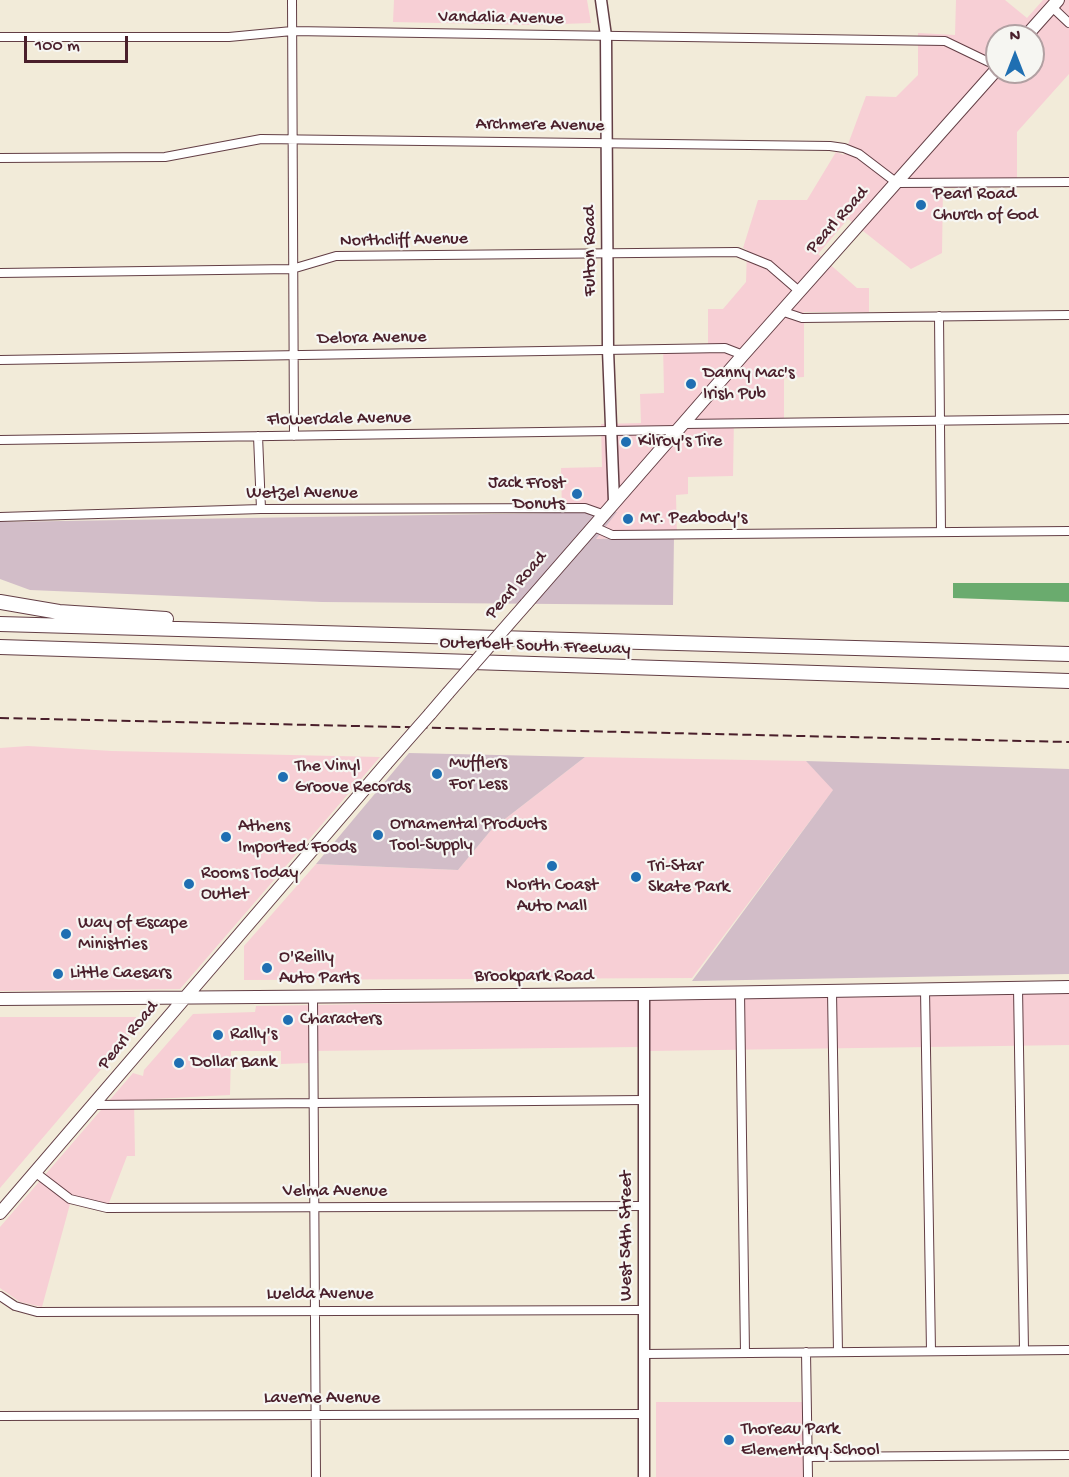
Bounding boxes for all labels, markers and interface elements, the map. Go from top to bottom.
street label: Vandalia Avenue [438,7,564,31]
scale bar [27,24,130,62]
north arrow [985,24,1045,84]
text: N [1010,28,1020,47]
text: 100 m [35,36,80,57]
street label: Archmere Avenue [475,114,605,138]
street label: Pearl Road [802,183,874,259]
place label: Pearl Road Church of God [933,184,1038,226]
marker: Pearl Road Church of God [914,198,928,212]
street label: Fulton Road [580,206,602,296]
street label: Northcliff Avenue [340,229,468,253]
street label: Delora Avenue [317,327,427,351]
place label: Danny Mac's Irish Pub [703,363,795,406]
marker: Danny Mac's Irish Pub [684,377,698,391]
street label: Flowerdale Avenue [267,408,411,432]
place label: Kilroy's Tire [638,431,722,453]
marker: Kilroy's Tire [619,435,633,449]
place label: Jack Frost Donuts [488,473,565,516]
street label: Wetzel Avenue [246,483,358,505]
marker: Jack Frost Donuts [570,487,584,501]
place label: Mr. Peabody's [640,508,747,530]
marker: Mr. Peabody's [621,512,635,526]
street label: Pearl Road [482,548,552,624]
street label: Outerbelt South Freeway [439,633,631,661]
place label: Mufflers For Less [449,753,507,795]
place label: The Vinyl Groove Records [295,756,411,798]
marker: Mufflers For Less [430,767,444,781]
marker: The Vinyl Groove Records [276,770,290,784]
place label: Ornamental Products Tool-Supply [390,814,547,856]
place label: Athens Imported Foods [238,816,356,858]
marker: Ornamental Products Tool-Supply [371,828,385,842]
marker: Athens Imported Foods [219,830,233,844]
place label: Tri-Star Skate Park [648,856,730,898]
marker: North Coast Auto Mall [545,859,559,873]
place label: Rooms Today Outlet [201,863,298,906]
marker: Tri-Star Skate Park [629,870,643,884]
place label: North Coast Auto Mall [506,875,598,918]
marker: Rooms Today Outlet [182,877,196,891]
place label: Way of Escape Ministries [78,913,188,956]
marker: Way of Escape Ministries [59,927,73,941]
place label: O'Reilly Auto Parts [279,947,359,990]
marker: O'Reilly Auto Parts [260,961,274,975]
place label: Little Caesars [70,963,171,985]
street label: Brookpark Road [474,966,594,988]
marker: Little Caesars [51,967,65,981]
street label: Pearl Road [94,997,164,1075]
place label: Characters [300,1009,382,1031]
marker: Characters [281,1013,295,1027]
place label: Rally's [230,1024,277,1046]
marker: Rally's [211,1028,225,1042]
place label: Dollar Bank [191,1052,276,1074]
marker: Dollar Bank [172,1056,186,1070]
street label: West 54th Street [616,1171,638,1301]
street label: Velma Avenue [283,1181,387,1203]
street label: Luelda Avenue [266,1284,374,1306]
street label: Laverne Avenue [264,1388,380,1410]
place label: Thoreau Park Elementary School [741,1419,880,1462]
marker: Thoreau Park Elementary School [722,1433,736,1447]

